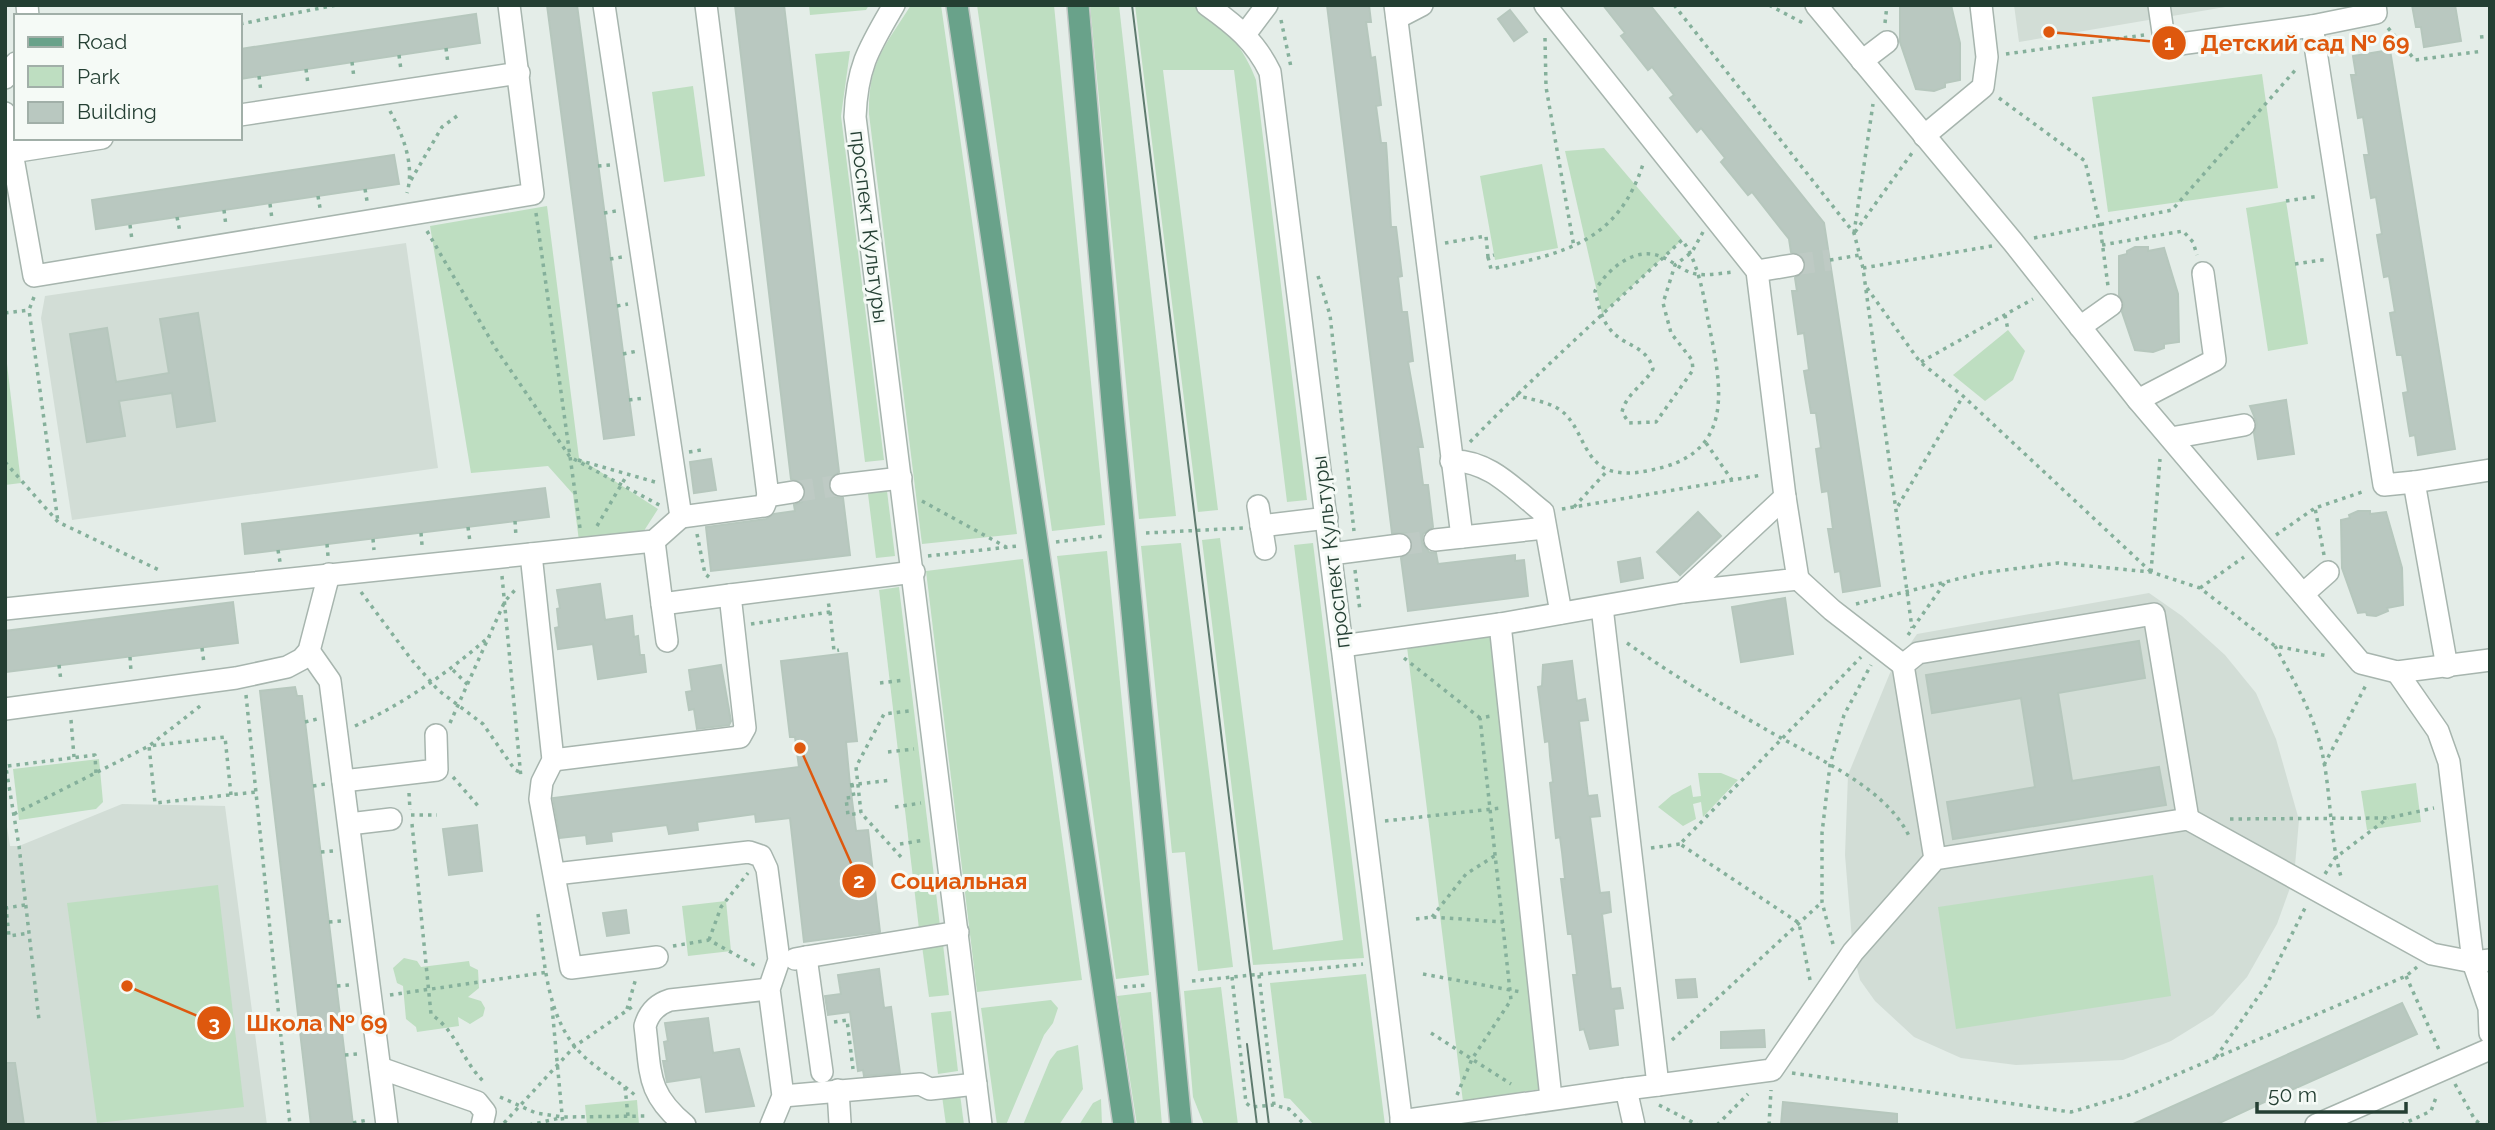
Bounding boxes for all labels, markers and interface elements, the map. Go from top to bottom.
legend [14,14,242,140]
callout: Детский сад № 69 [2151,21,2423,65]
text: Road [77,29,127,54]
text: Детский сад № 69 [2201,29,2409,56]
text: 1 [2164,30,2174,55]
text: Park [77,64,120,89]
text: Building [77,99,157,124]
street label: проспект Культуры [845,129,894,325]
street label: проспект Культуры [1306,454,1355,650]
callout: Социальная [841,859,1041,903]
text: Социальная [891,867,1027,894]
text: 2 [853,868,865,893]
callout: Школа № 69 [197,1001,401,1045]
text: Школа № 69 [246,1009,388,1036]
text: 3 [208,1011,220,1036]
scale bar [2257,1070,2406,1114]
text: 50 m [2268,1082,2317,1107]

